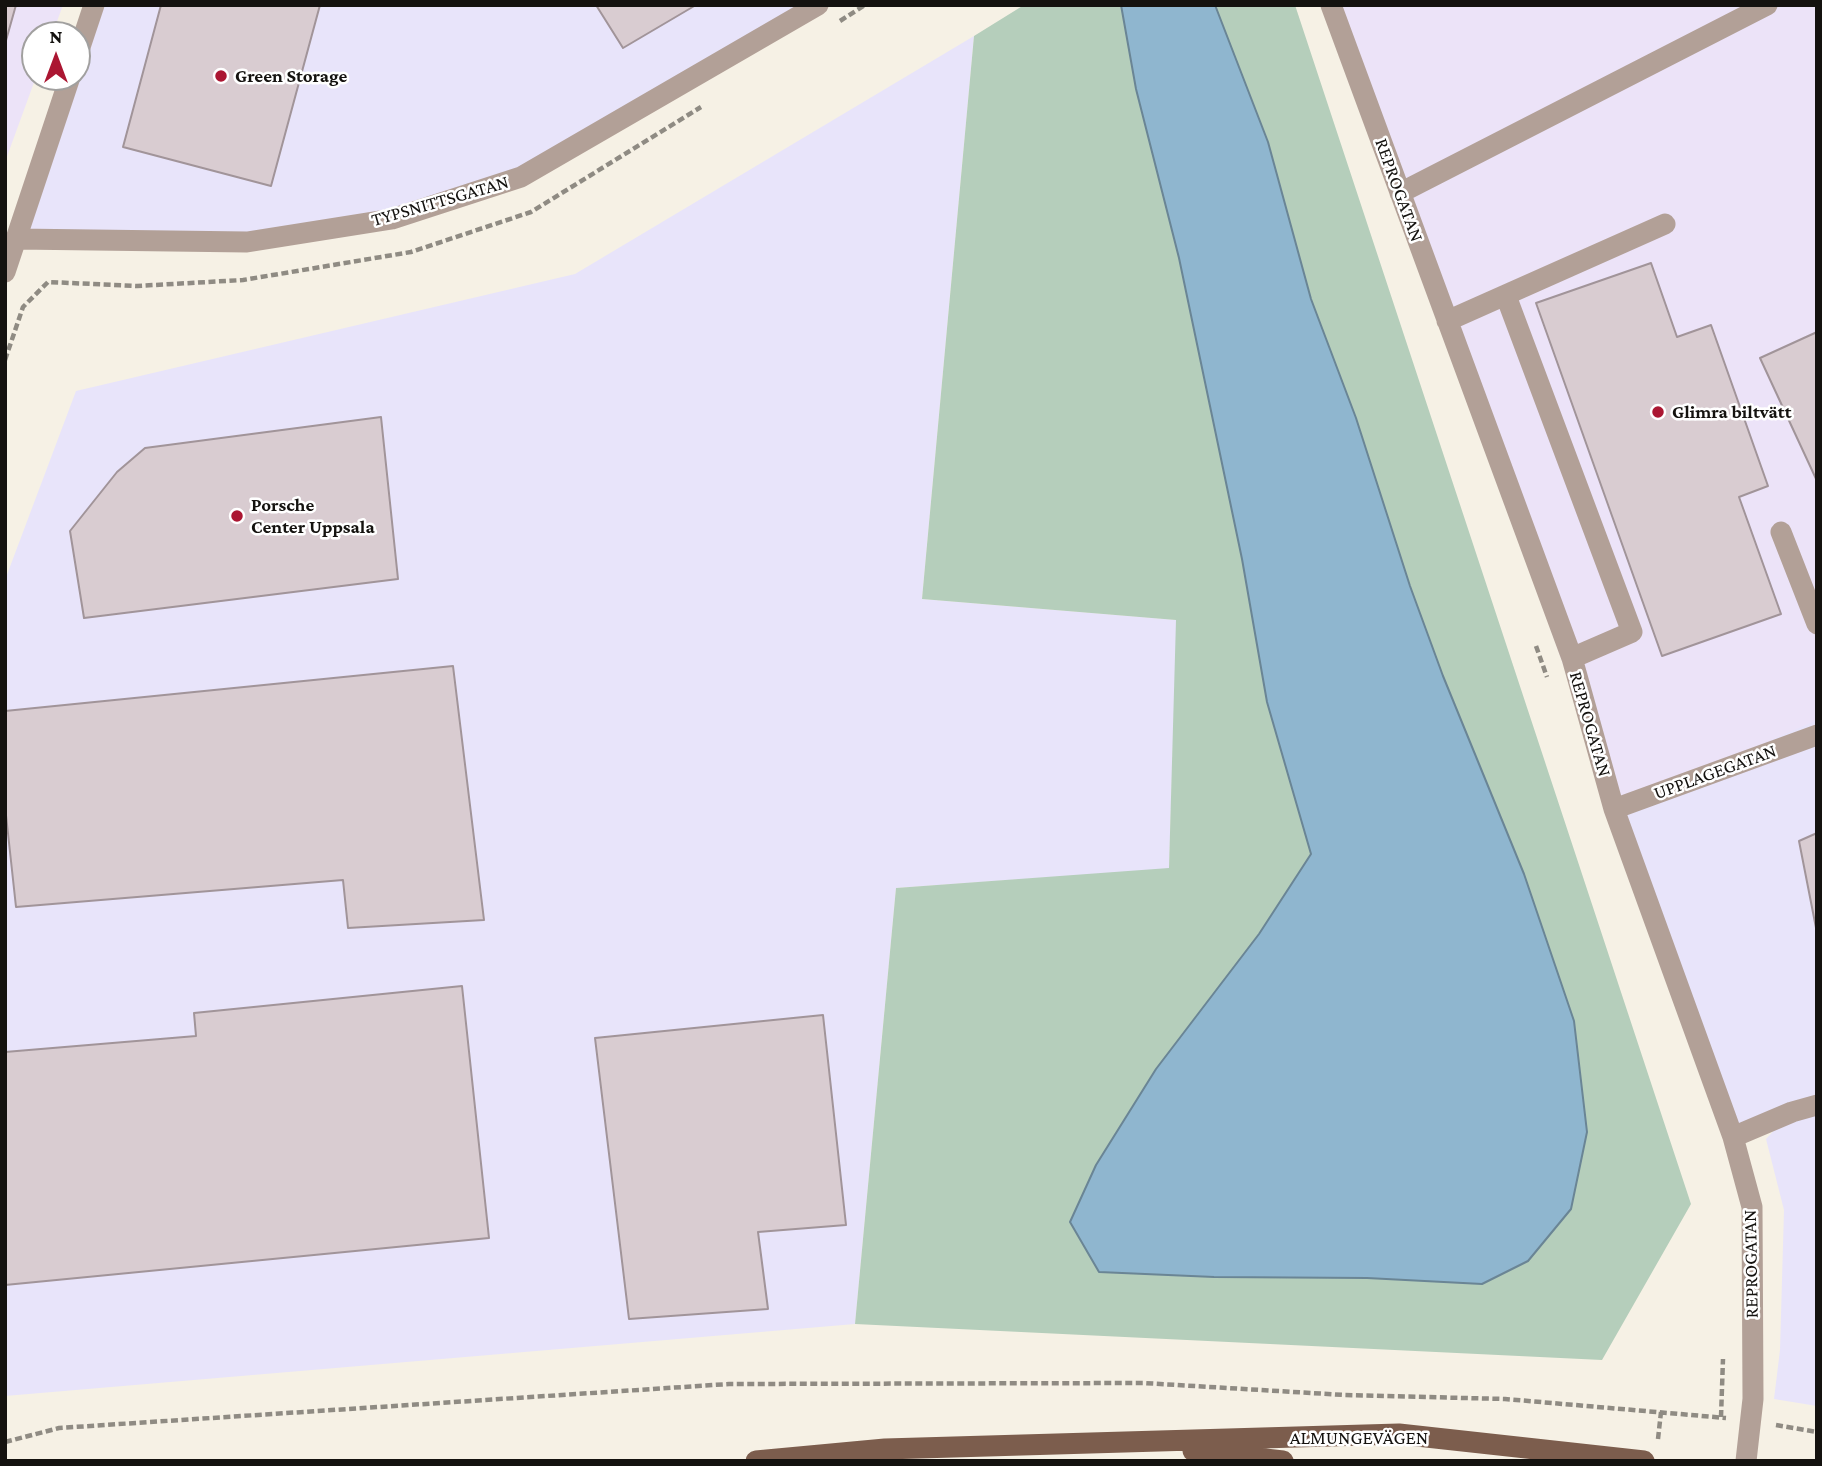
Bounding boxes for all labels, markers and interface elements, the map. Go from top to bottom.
north arrow [21,21,91,91]
text: N [50,26,62,47]
place label: Green Storage [235,65,347,87]
marker: Green Storage [213,68,229,84]
street label: REPROGATAN [1370,135,1428,245]
street label: TYPSNITTSGATAN [369,170,511,232]
place label: Glimra biltvätt [1672,401,1792,423]
marker: Glimra biltvätt [1650,404,1666,420]
place label: Porsche Center Uppsala [251,494,375,538]
marker: Porsche Center Uppsala [229,508,245,524]
street label: REPROGATAN [1564,669,1616,779]
street label: UPPLAGEGATAN [1650,739,1780,805]
street label: REPROGATAN [1739,1209,1763,1319]
street label: ALMUNGEVÄGEN [1290,1427,1428,1449]

